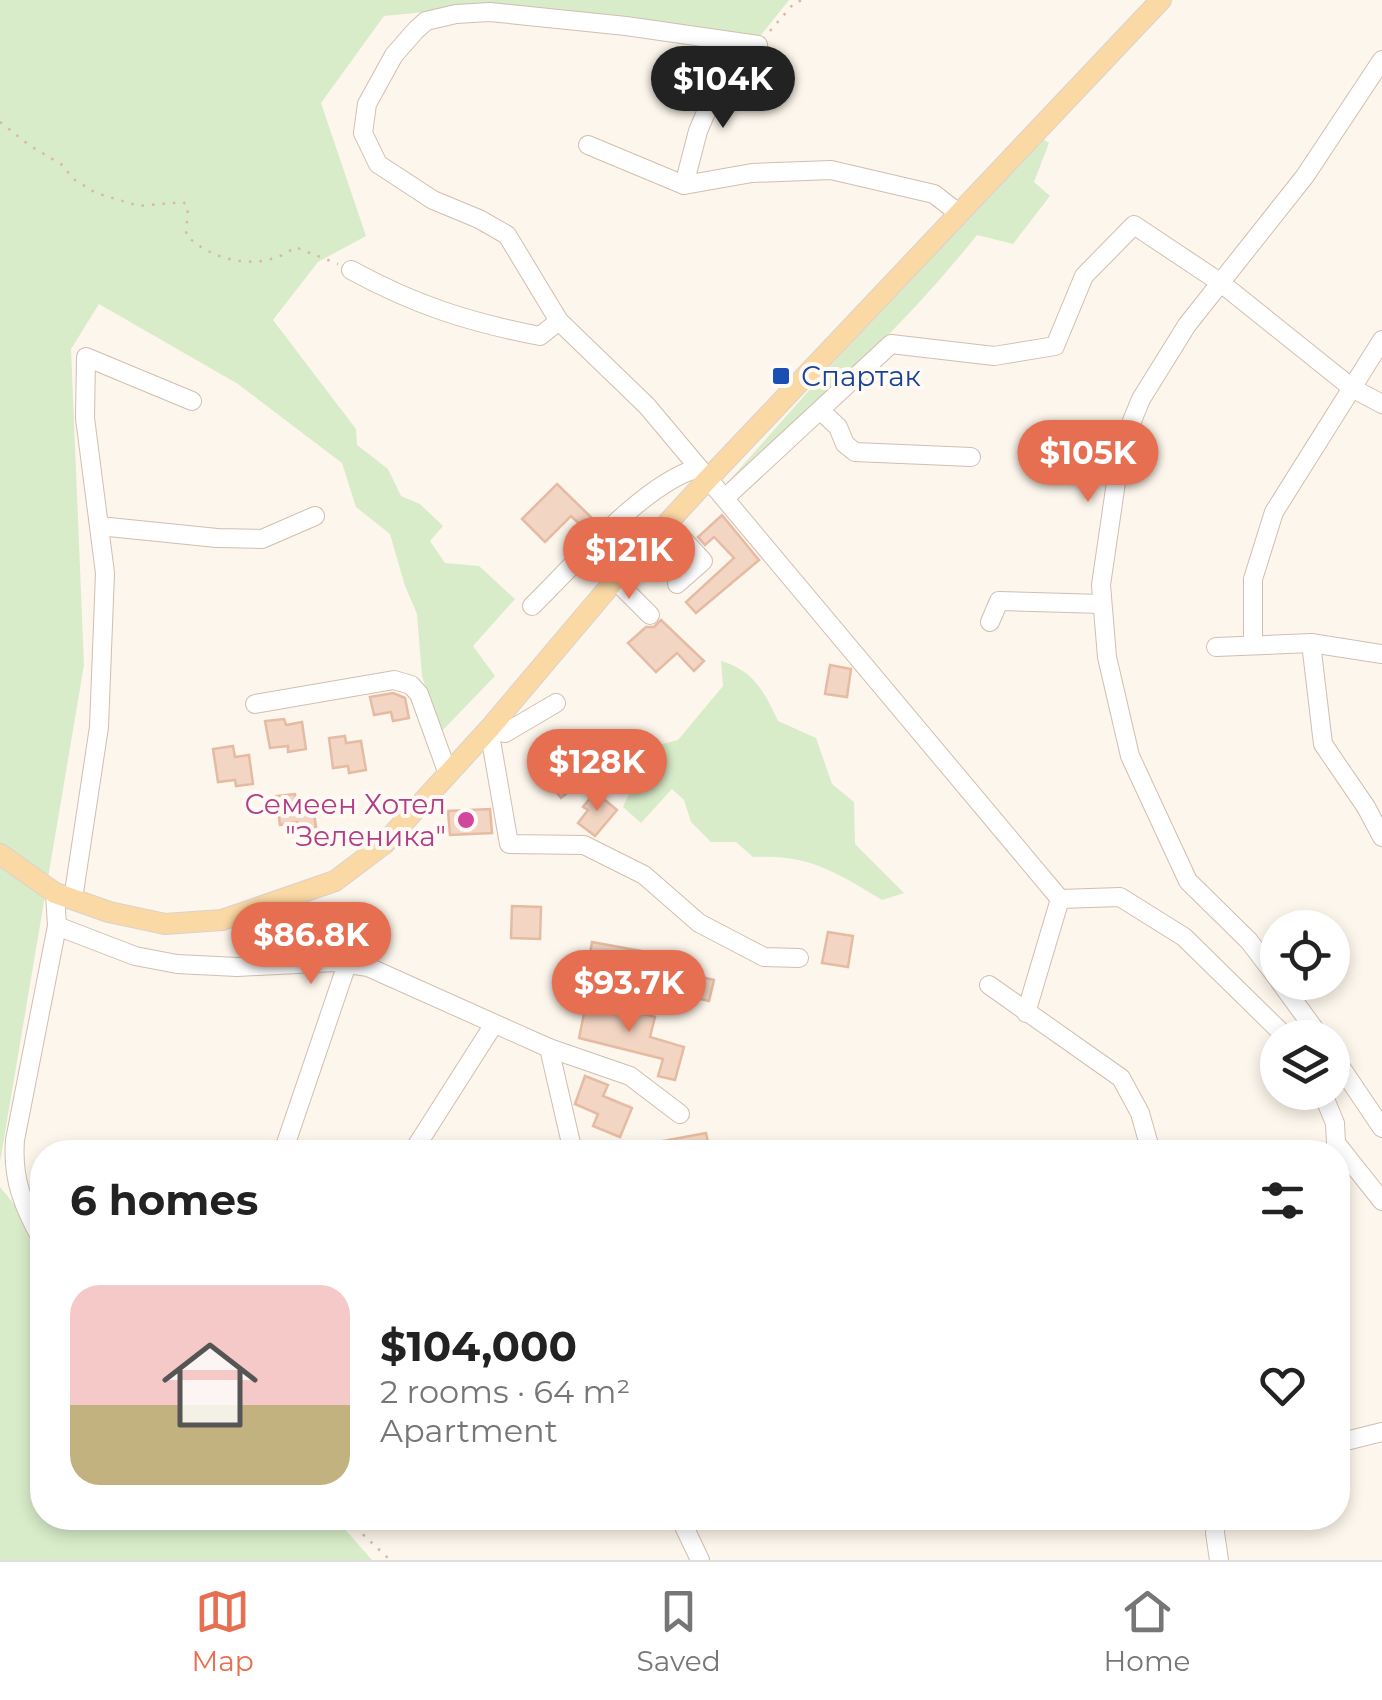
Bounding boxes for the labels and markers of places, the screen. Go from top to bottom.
pin: $104K [653,46,793,131]
place label: Спартак [801,359,921,393]
marker: Спартак [770,365,792,387]
pin: $105K [1018,420,1158,505]
pin: $121K [559,517,699,602]
pin: $128K [527,729,667,814]
place label: Семеен Хотел "Зеленика" [244,787,446,853]
marker: Семеен Хотел "Зеленика" [455,809,477,831]
pin: $86.8K [230,902,392,987]
pin: $93.7K [548,950,710,1035]

